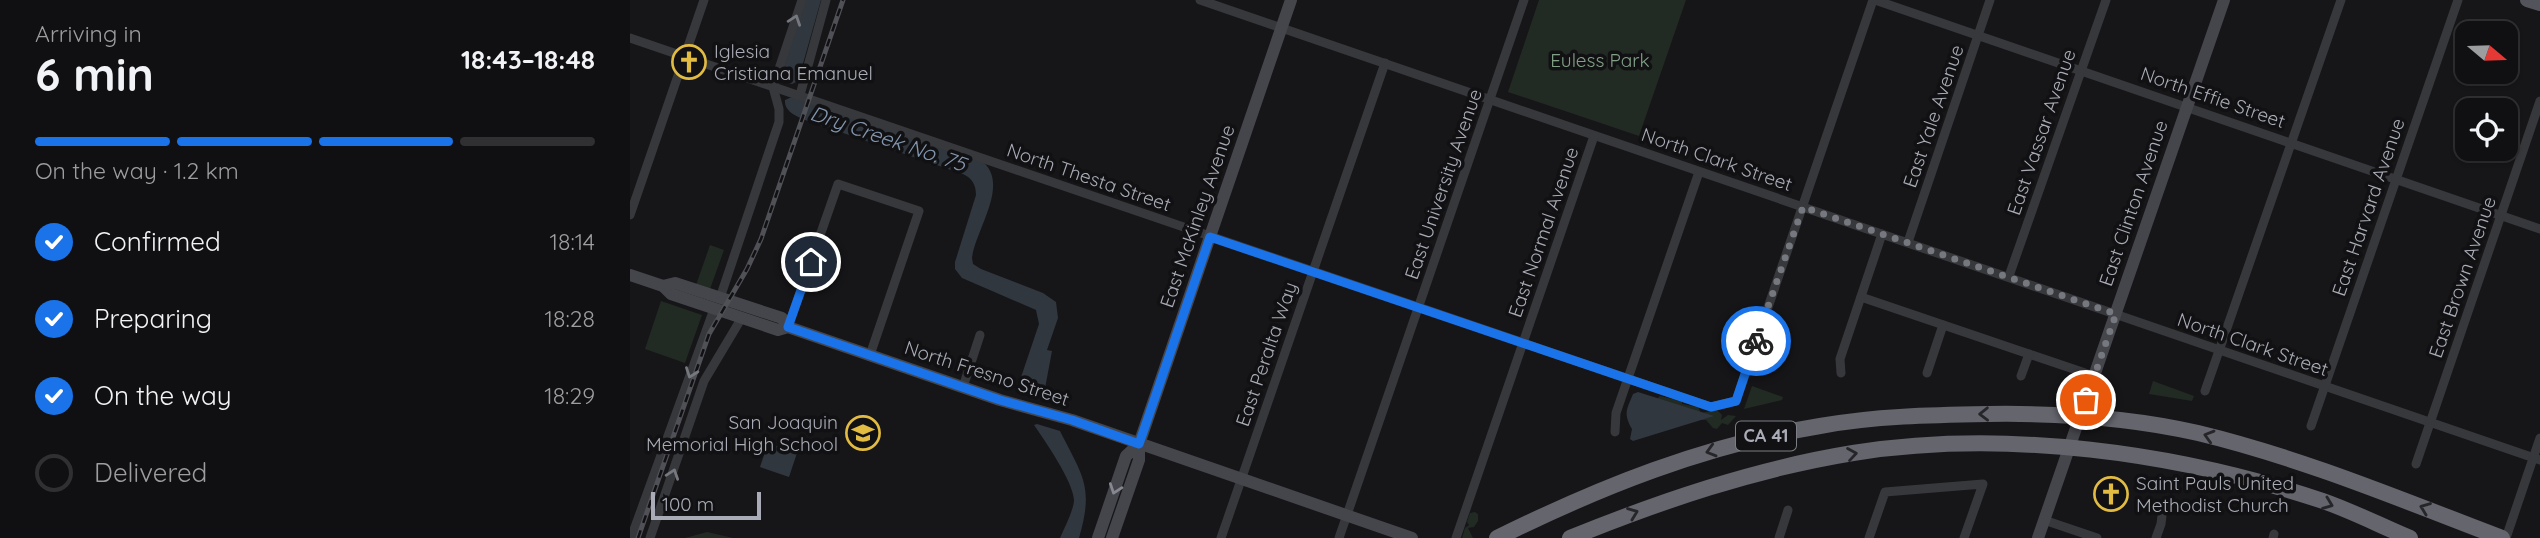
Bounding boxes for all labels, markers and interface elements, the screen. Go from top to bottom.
one-way arrow [787,15,801,27]
text: Arriving in [35,19,142,48]
north arrow [2455,21,2518,84]
map controls [2455,21,2518,161]
place label: Iglesia Cristiana Emanuel [714,39,873,85]
street label: East Yale Avenue [1897,41,1969,191]
text: 18:43–18:48 [461,43,595,76]
church icon: Iglesia Cristiana Emanuel [670,43,708,81]
text: 6 min [35,45,154,103]
street label: East Vassar Avenue [2001,46,2081,218]
park label: Euless Park [1550,48,1650,72]
street label: North Effie Street [2138,61,2288,133]
street label: East University Avenue [1399,86,1487,282]
button: locate [2455,98,2518,161]
water label: Dry Creek No. 75 [807,99,972,178]
street label: East Harvard Avenue [2326,115,2410,299]
street label: East Clinton Avenue [2093,117,2173,289]
street label: East McKinley Avenue [1154,121,1240,311]
street label: North Clark Street [1638,122,1796,196]
street label: North Thesta Street [1004,138,1174,216]
street label: East Normal Avenue [1503,144,1583,320]
text: On the way · 1.2 km [35,156,239,185]
street label: East Brown Avenue [2423,193,2501,361]
icon: check [35,223,73,261]
text: Confirmed [94,225,221,258]
text: 18:14 [549,227,595,256]
pin [781,232,841,292]
icon: home [792,243,830,281]
street label: East Peralta Way [1230,279,1302,429]
icon: check [35,300,73,338]
text: Preparing [94,302,212,335]
text: 18:28 [545,304,595,333]
courier [1721,306,1791,376]
street label: North Clark Street [2174,307,2332,381]
icon: bike [1737,322,1775,360]
street label: North Fresno Street [902,335,1072,411]
one-way arrow [685,367,699,379]
pin [2056,370,2116,430]
icon: check [35,377,73,415]
text: On the way [94,379,232,412]
text: 18:29 [544,381,595,410]
icon: bag [2067,381,2105,419]
one-way arrow [1978,406,1989,422]
place label: San Joaquin Memorial High School [646,410,838,456]
school or university icon: San Joaquin Memorial High School [844,414,882,452]
road number: CA 41 [1736,422,1796,450]
one-way arrow [2203,430,2215,445]
one-way arrow [1705,443,1717,457]
one-way arrow [1846,447,1858,462]
text: Delivered [94,456,207,489]
one-way arrow [664,468,678,480]
place label: Saint Pauls United Methodist Church [2136,471,2294,517]
church icon: Saint Pauls United Methodist Church [2092,475,2130,513]
one-way arrow [1109,482,1123,494]
scale bar [651,489,761,521]
text: 100 m [662,492,714,516]
one-way arrow [2322,495,2334,509]
one-way arrow [2419,503,2431,517]
one-way arrow [1627,507,1639,521]

